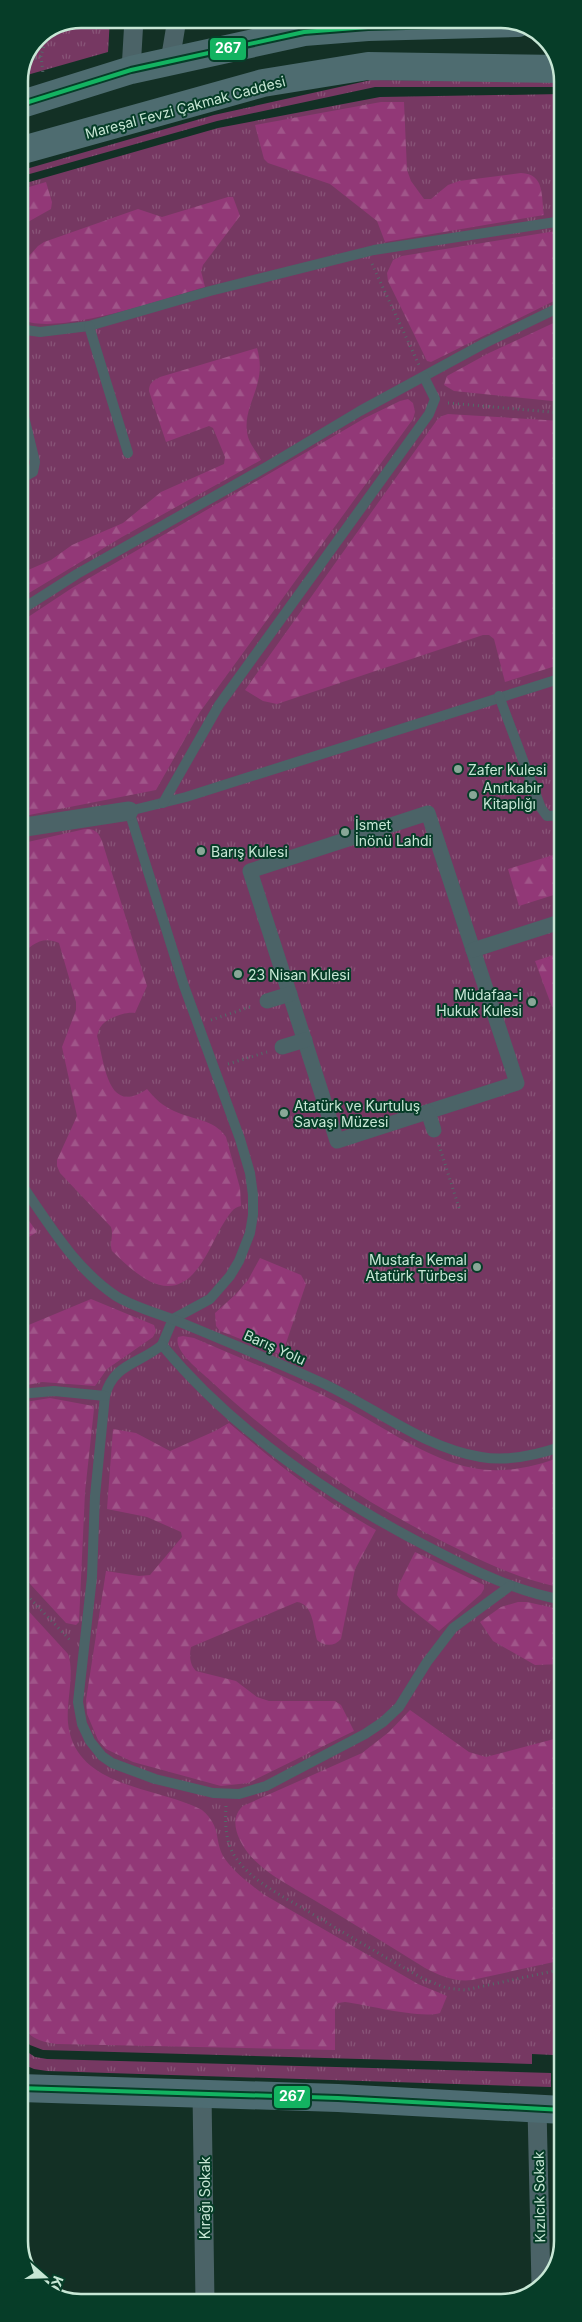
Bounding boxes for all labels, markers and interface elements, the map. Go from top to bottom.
line badge: 267 [209,37,247,61]
text: 267 [215,39,241,56]
street label: Mareşal Fevzi Çakmak Caddesi [83,72,287,142]
place label: Zafer Kulesi [468,761,546,778]
marker: Zafer Kulesi [452,763,464,775]
place label: Anıtkabir Kitaplığı [483,779,542,812]
marker: Anıtkabir Kitaplığı [467,789,479,801]
place label: İsmet İnönü Lahdi [355,816,432,849]
marker: İsmet İnönü Lahdi [339,826,351,838]
place label: Barış Kulesi [211,843,288,860]
marker: Barış Kulesi [195,845,207,857]
place label: 23 Nisan Kulesi [248,966,350,983]
marker: 23 Nisan Kulesi [232,968,244,980]
place label: Müdafaa-i Hukuk Kulesi [436,986,522,1019]
marker: Müdafaa-i Hukuk Kulesi [526,996,538,1008]
place label: Atatürk ve Kurtuluş Savaşı Müzesi [294,1097,420,1130]
marker: Atatürk ve Kurtuluş Savaşı Müzesi [278,1107,290,1119]
place label: Mustafa Kemal Atatürk Türbesi [366,1251,467,1284]
marker: Mustafa Kemal Atatürk Türbesi [471,1261,483,1273]
street label: Barış Yolu [242,1326,308,1368]
line badge: 267 [273,2085,311,2109]
text: 267 [279,2087,305,2104]
street label: Kızılcık Sokak [530,2151,548,2243]
street label: Kırağı Sokak [196,2156,213,2239]
north arrow [20,2252,70,2302]
text: K [48,2274,67,2289]

